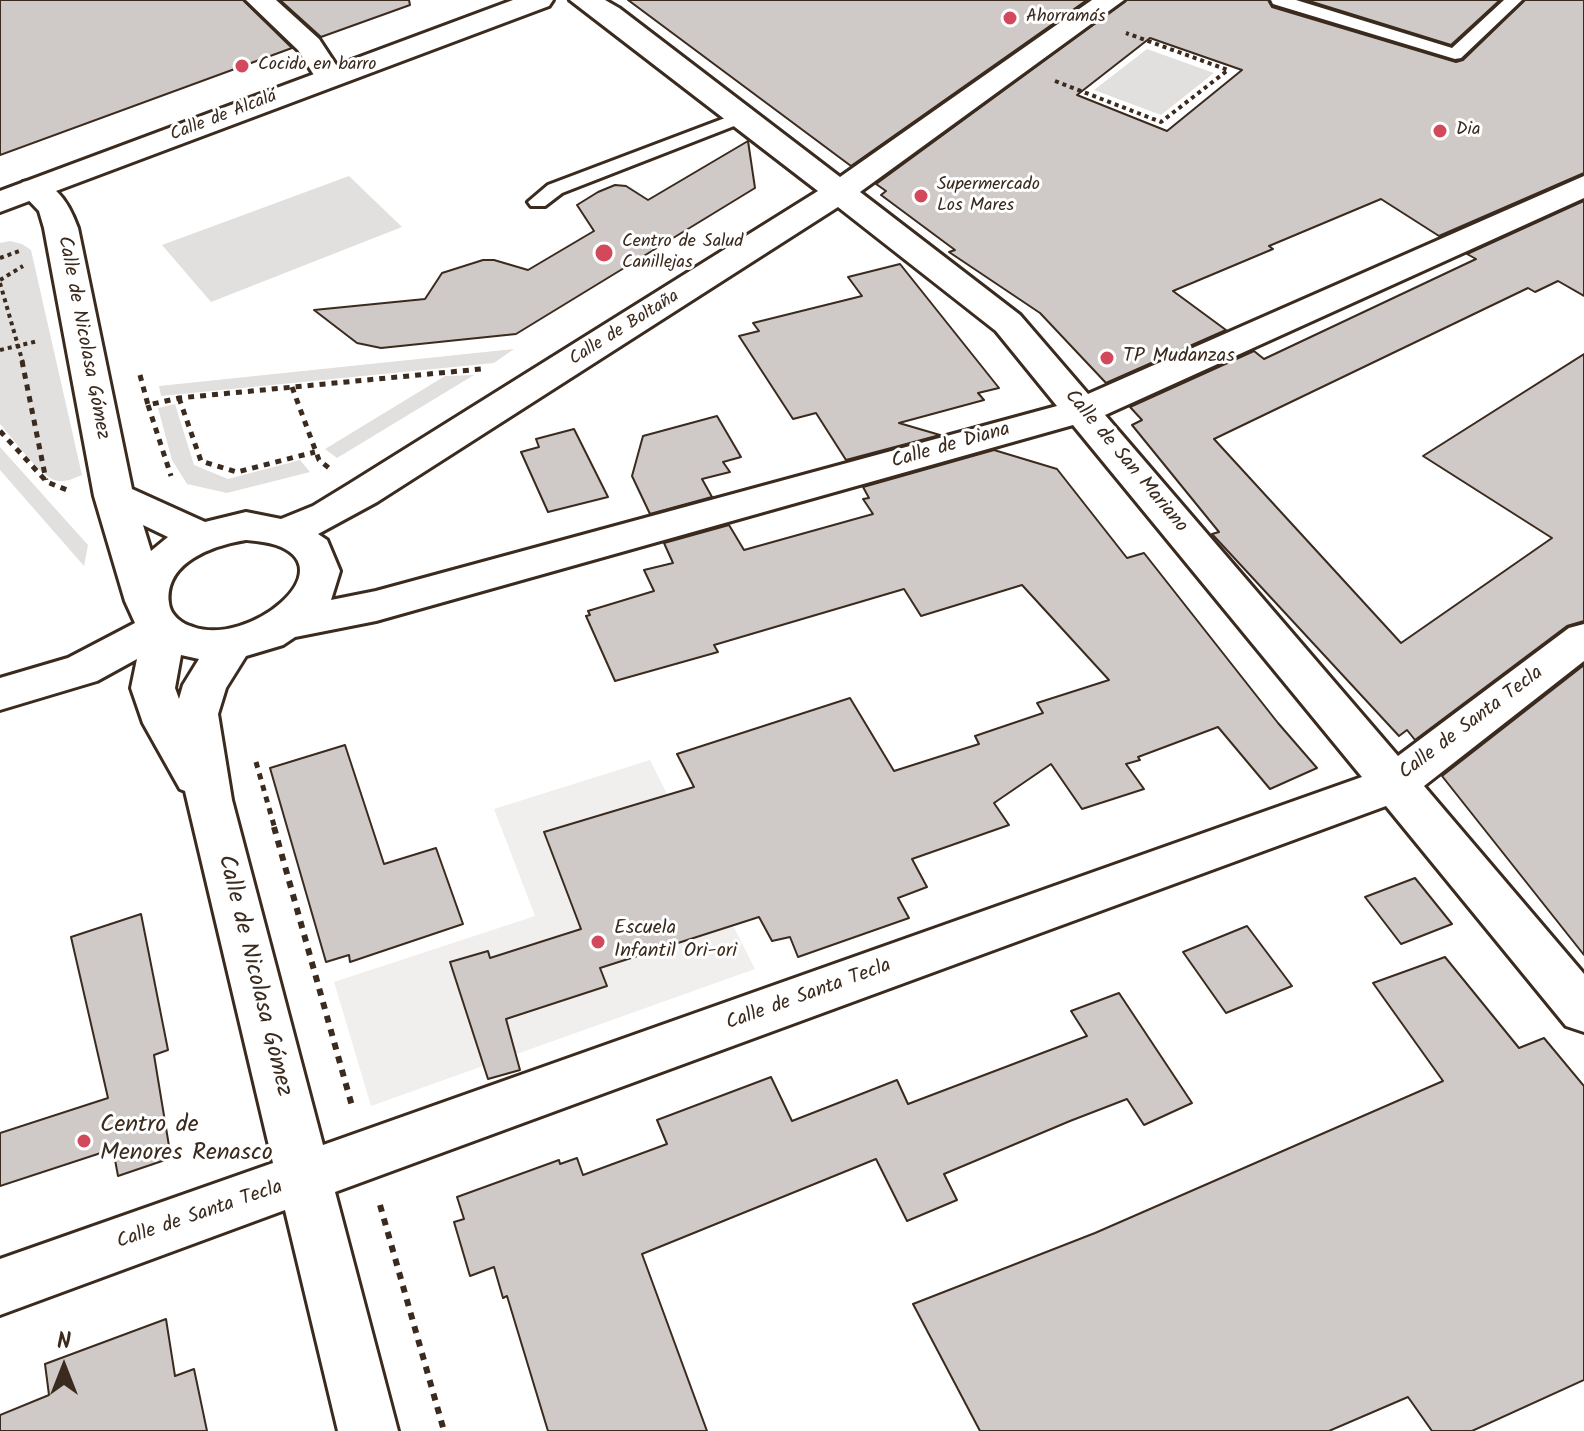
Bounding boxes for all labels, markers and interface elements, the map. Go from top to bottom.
place label: Ahorramás [1026,7,1106,29]
marker: Ahorramás [1001,9,1019,27]
place label: Cocido en barro [258,55,376,77]
marker: Cocido en barro [233,57,251,75]
street label: Calle de Alcalá [168,87,280,147]
place label: Dia [1456,120,1480,142]
marker: Dia [1431,122,1449,140]
place label: Supermercado Los Mares [937,175,1040,218]
marker: Supermercado Los Mares [912,187,930,205]
place label: Centro de Salud Canillejas [622,232,743,274]
street label: Calle de Nicolasa Gómez [51,234,113,442]
marker: Centro de Salud Canillejas [593,242,615,264]
street label: Calle de Boltaña [566,287,684,371]
place label: TP Mudanzas [1123,346,1235,370]
marker: TP Mudanzas [1098,349,1116,367]
street label: Calle de San Mariano [1058,386,1192,538]
street label: Calle de Diana [889,419,1013,475]
street label: Calle de Santa Tecla [1395,662,1549,786]
street label: Calle de Nicolasa Gómez [209,852,297,1100]
place label: Escuela Infantil Ori-ori [614,918,737,965]
marker: Escuela Infantil Ori-ori [589,933,607,951]
street label: Calle de Santa Tecla [723,955,895,1037]
place label: Centro de Menores Renasco [100,1113,273,1169]
marker: Centro de Menores Renasco [75,1132,93,1150]
street label: Calle de Santa Tecla [114,1176,286,1256]
text: N [57,1325,71,1360]
north arrow [24,1327,104,1407]

